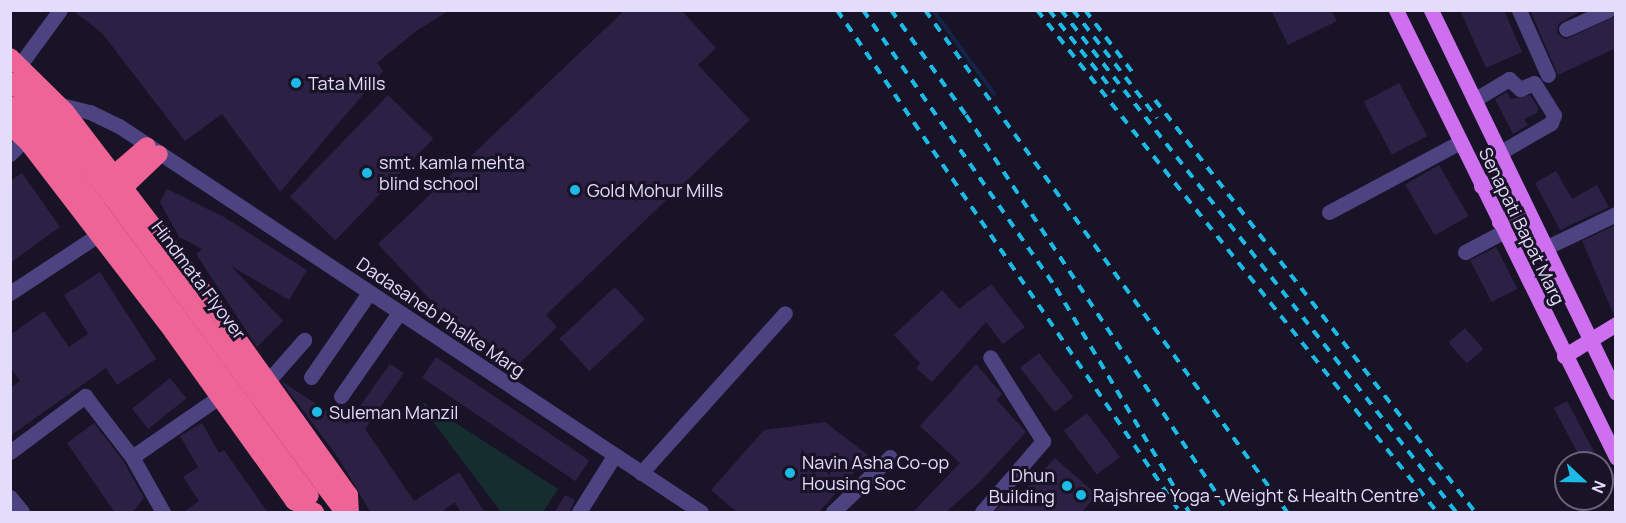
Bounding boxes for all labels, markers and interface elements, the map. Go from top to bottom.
place label: Tata Mills [308,72,385,94]
marker: Tata Mills [289,76,303,90]
street label: Senapati Bapat Marg [1475,144,1569,308]
place label: smt. kamla mehta blind school [379,152,525,195]
marker: smt. kamla mehta blind school [360,166,374,180]
place label: Gold Mohur Mills [587,179,723,201]
marker: Gold Mohur Mills [568,183,582,197]
street label: Hindmata Flyover [148,217,250,343]
street label: Dadasaheb Phalke Marg [353,253,529,381]
place label: Suleman Manzil [329,401,459,423]
marker: Suleman Manzil [310,405,324,419]
north arrow [1554,451,1614,511]
place label: Navin Asha Co-op Housing Soc [802,452,949,494]
place label: Dhun Building [989,465,1055,508]
marker: Navin Asha Co-op Housing Soc [783,466,797,480]
text: N [1586,478,1611,496]
marker: Dhun Building [1060,479,1074,493]
place label: Rajshree Yoga - Weight & Health Centre [1093,484,1419,506]
marker: Rajshree Yoga - Weight & Health Centre [1074,488,1088,502]

